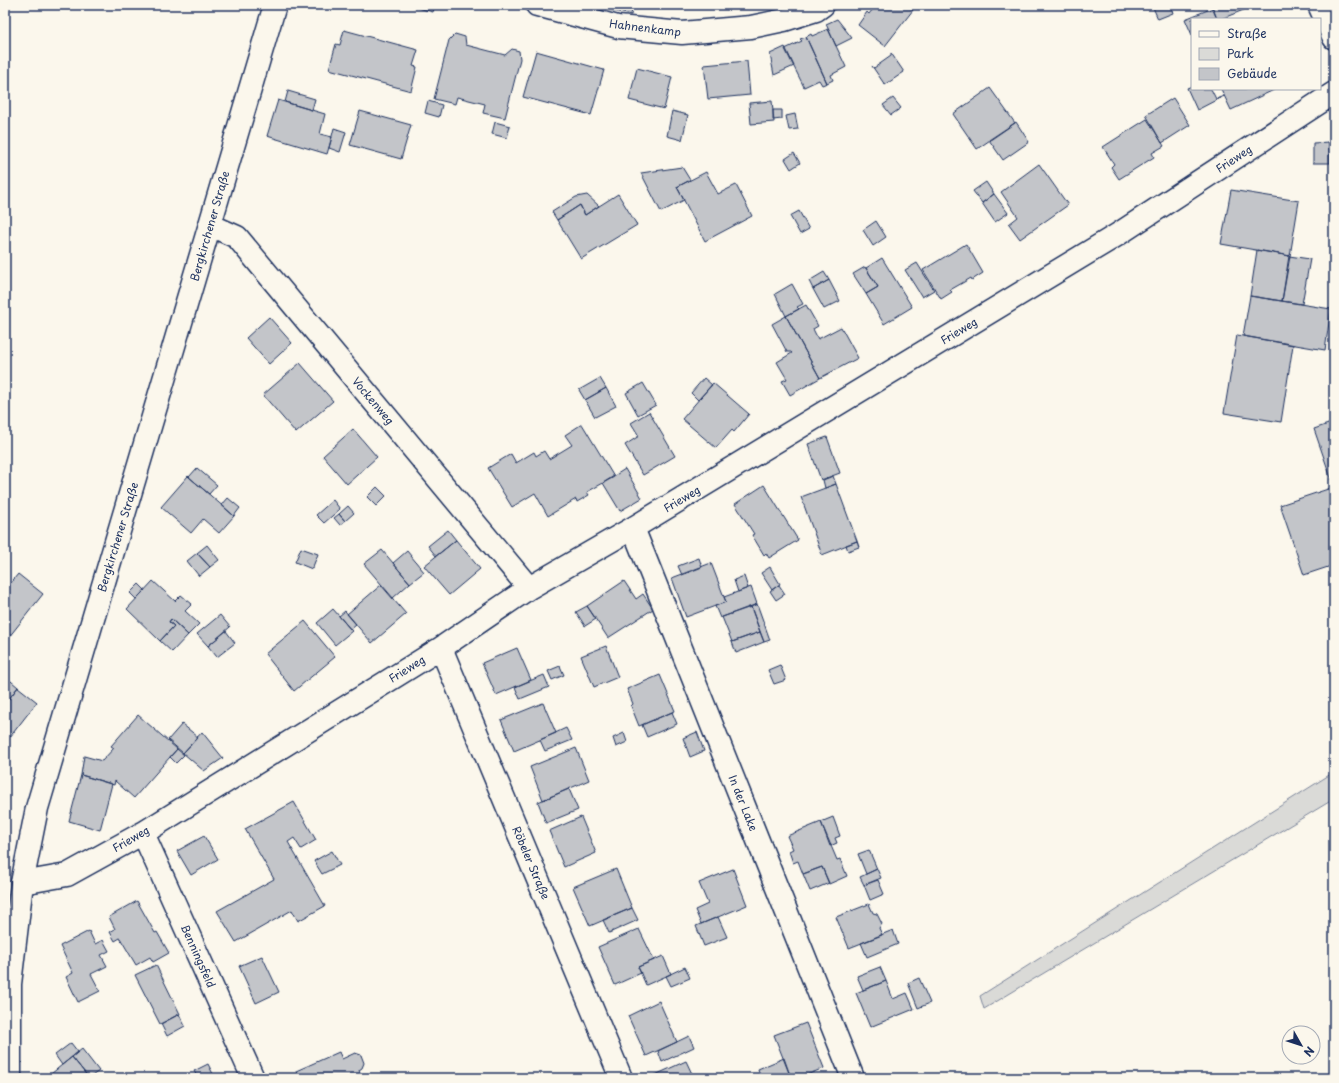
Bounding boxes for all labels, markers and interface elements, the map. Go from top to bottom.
street label: Hahnenkamp [608,15,682,40]
legend [1191,18,1321,90]
text: Straße [1227,24,1267,42]
text: Park [1227,44,1254,62]
text: Gebäude [1227,64,1277,82]
street label: Frieweg [1212,140,1255,177]
street label: Bergkirchener Straße [186,169,233,283]
street label: Frieweg [937,313,980,348]
street label: Vockenweg [348,373,398,428]
street label: Bergkirchener Straße [93,480,142,594]
street label: Frieweg [660,481,703,516]
street label: Frieweg [385,651,428,686]
street label: In der Lake [724,772,763,834]
street label: Frieweg [109,821,152,856]
street label: Röbeler Straße [508,824,555,902]
street label: Benningsfeld [177,921,220,990]
north arrow [1281,1025,1321,1065]
text: N [1300,1043,1319,1061]

